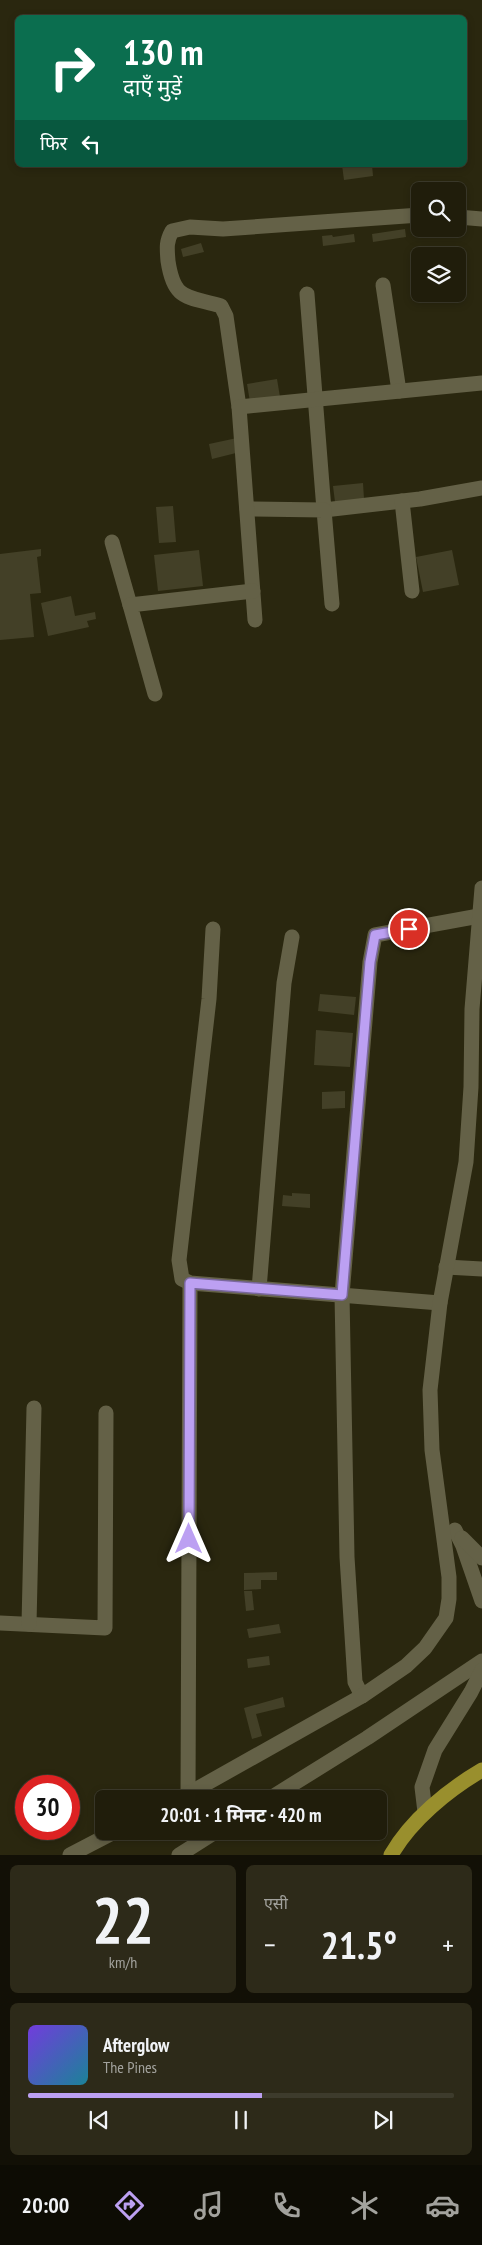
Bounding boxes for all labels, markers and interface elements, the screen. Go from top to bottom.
text: 130 m [123,29,204,75]
icon: right [40,35,105,100]
text: दाएँ मुड़ें [123,73,182,101]
icon: left [77,130,105,158]
text: फिर [40,131,67,155]
map controls [411,182,466,302]
button: search [411,182,466,237]
button: layers [411,247,466,302]
pin [388,908,430,950]
icon: arrive [395,915,423,943]
position arrow [162,1512,214,1564]
speed limit sign: 30 [15,1775,80,1840]
text: 20:01 · 1 मिनट · 420 m [160,1803,322,1827]
text: 22 [92,1877,154,1961]
text: एसी [264,1893,288,1913]
text: 21.5° [321,1920,397,1969]
text: − [264,1926,276,1963]
text: + [442,1926,454,1963]
text: km/h [109,1952,137,1972]
text: Afterglow [103,2033,169,2057]
text: The Pines [103,2057,157,2077]
icon: previous [85,2106,113,2134]
icon: pause [227,2106,255,2134]
icon: next [369,2106,397,2134]
icon: directions [112,2188,147,2223]
icon: music [191,2188,226,2223]
icon: phone [269,2188,304,2223]
icon: climate [347,2188,382,2223]
icon: car [425,2188,460,2223]
text: 20:00 [22,2191,69,2219]

